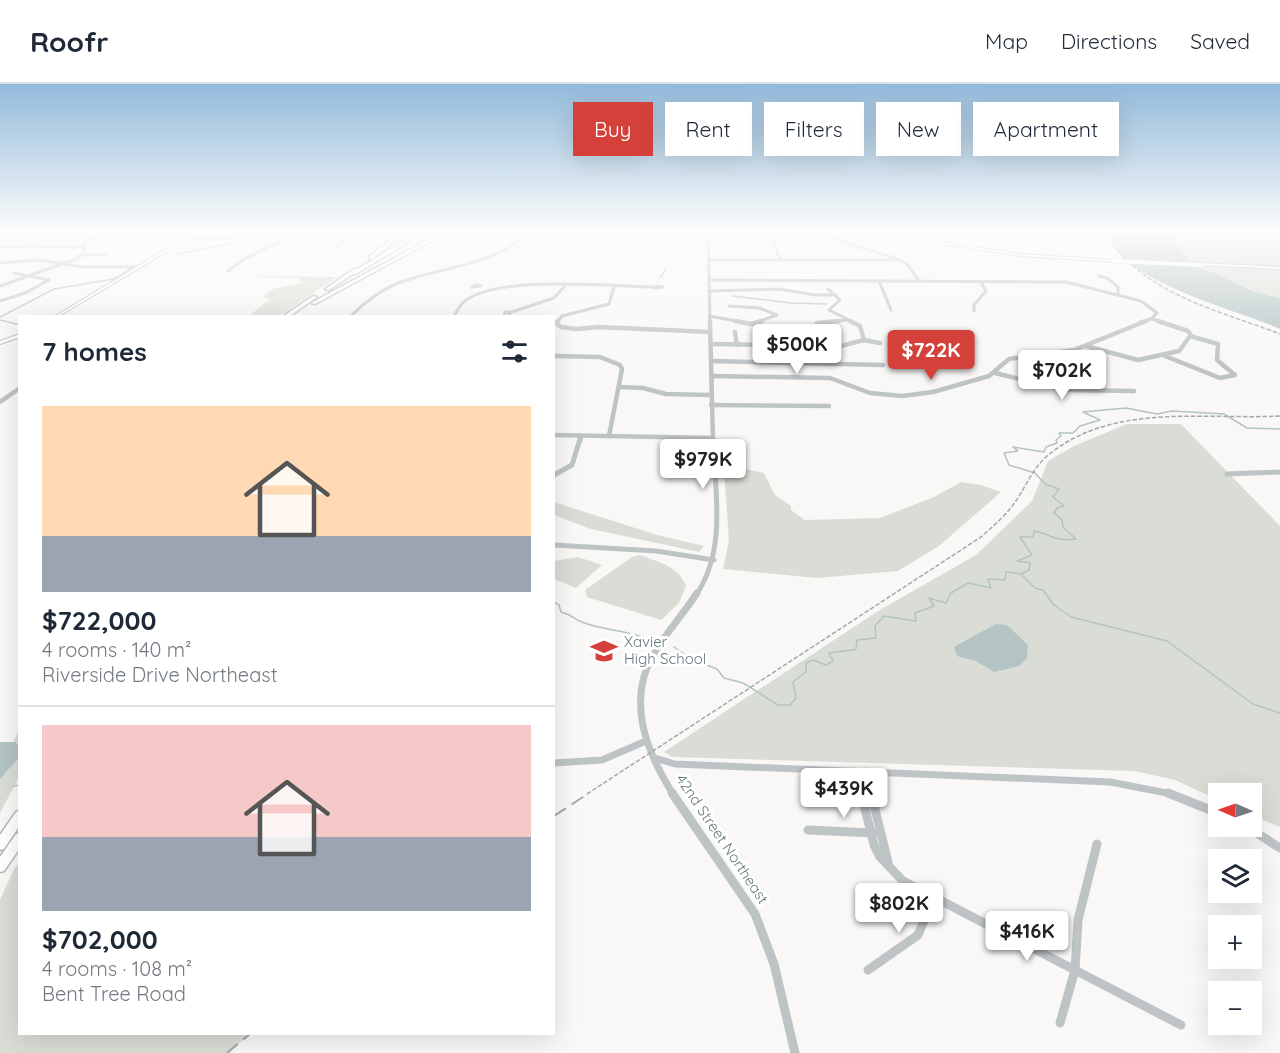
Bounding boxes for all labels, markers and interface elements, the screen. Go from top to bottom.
text: Roofr [30,24,108,59]
text: Map [985,28,1028,54]
text: Directions [1061,28,1157,54]
text: Saved [1190,28,1250,54]
chip: Buy [573,102,653,156]
chip: Rent [665,102,752,156]
chip: Filters [764,102,864,156]
chip: New [876,102,961,156]
chip: Apartment [973,102,1119,156]
pin: $500K [755,324,839,375]
pin: $722K [889,330,973,381]
text: $500K [766,331,828,356]
text: 7 homes [42,335,147,368]
icon: filters [498,335,531,368]
text: $722K [902,337,960,362]
pin: $702K [1020,350,1104,401]
text: $702K [1032,357,1092,382]
pin: $979K [661,439,745,490]
icon: home [233,445,341,553]
text: $979K [674,446,732,471]
text: $722,000 [42,604,156,637]
place label: Xavier High School [624,632,706,668]
school or university icon: Xavier High School [589,636,619,666]
text: 4 rooms · 140 m² [42,637,191,662]
text: Riverside Drive Northeast [42,662,277,687]
icon: home [233,764,341,872]
pin: $439K [802,768,886,819]
street label: 42nd Street Northeast [672,770,773,907]
text: $439K [815,775,873,800]
north arrow [1208,783,1262,837]
map controls [1208,783,1262,1035]
button: layers [1208,849,1262,903]
pin: $802K [857,883,941,934]
text: $802K [869,890,929,915]
pin: $416K [985,911,1069,962]
button: + [1208,915,1262,969]
text: $416K [999,918,1055,943]
text: $702,000 [42,923,158,956]
text: 4 rooms · 108 m² [42,956,192,981]
text: Bent Tree Road [42,981,186,1006]
button: − [1208,981,1262,1035]

